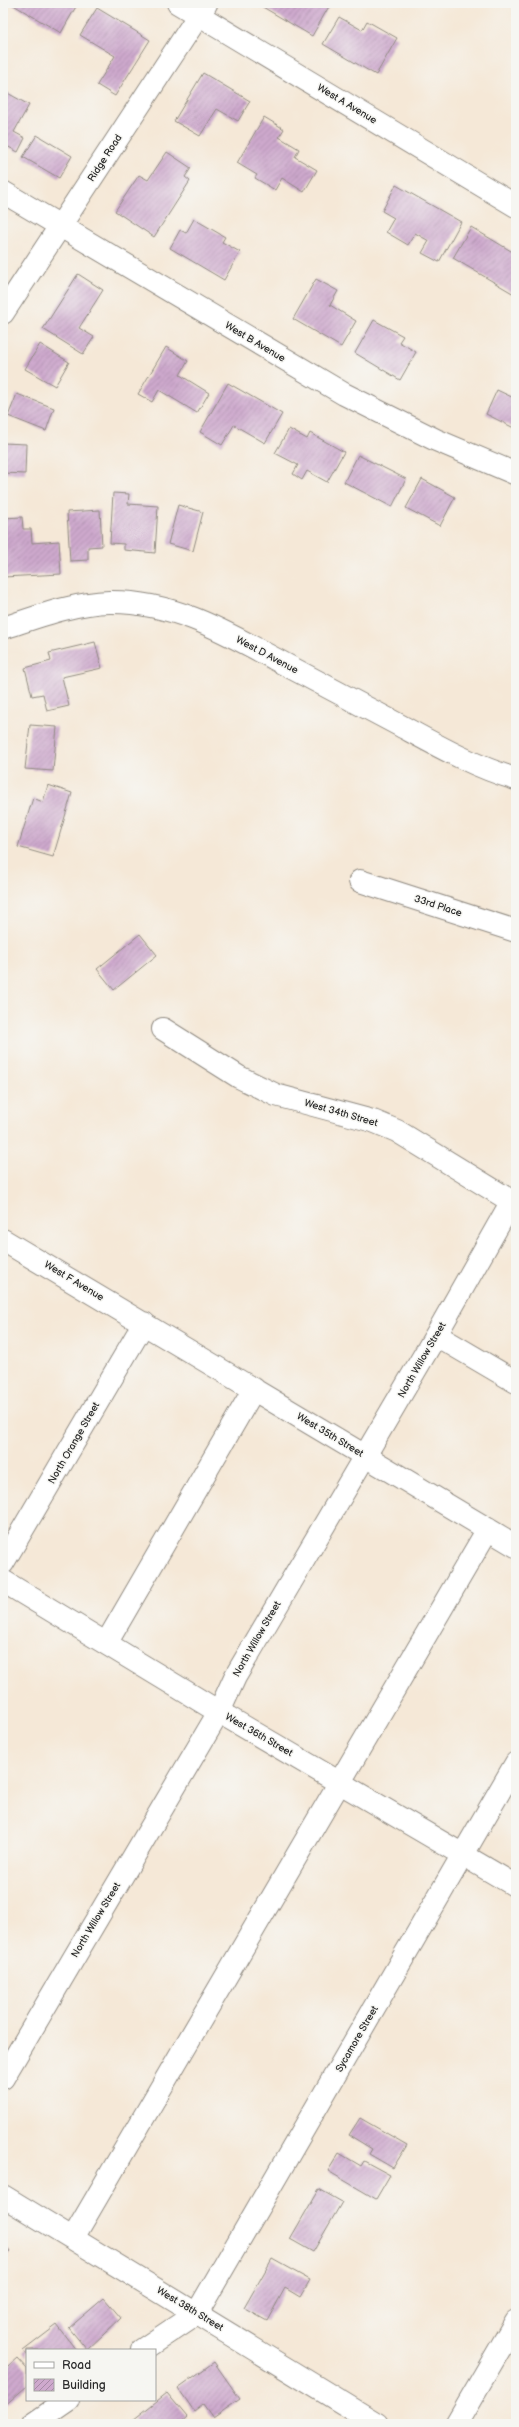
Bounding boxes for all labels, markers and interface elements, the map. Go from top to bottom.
street label: West A Avenue [315,81,379,127]
street label: Ridge Road [85,132,125,184]
street label: West B Avenue [223,319,287,365]
street label: West D Avenue [234,634,300,676]
street label: 33rd Place [413,893,463,919]
street label: West 34th Street [303,1097,379,1129]
street label: West F Avenue [42,1258,106,1304]
street label: North Willow Street [395,1320,449,1400]
street label: North Orange Street [46,1400,102,1486]
street label: West 35th Street [294,1410,366,1460]
street label: North Willow Street [230,1599,284,1679]
street label: West 36th Street [223,1711,295,1759]
street label: North Willow Street [69,1880,123,1960]
street label: Sycamore Street [333,2004,381,2074]
street label: West 38th Street [154,2284,226,2334]
legend [26,2349,156,2401]
text: Road [62,2358,91,2373]
text: Building [62,2378,106,2393]

